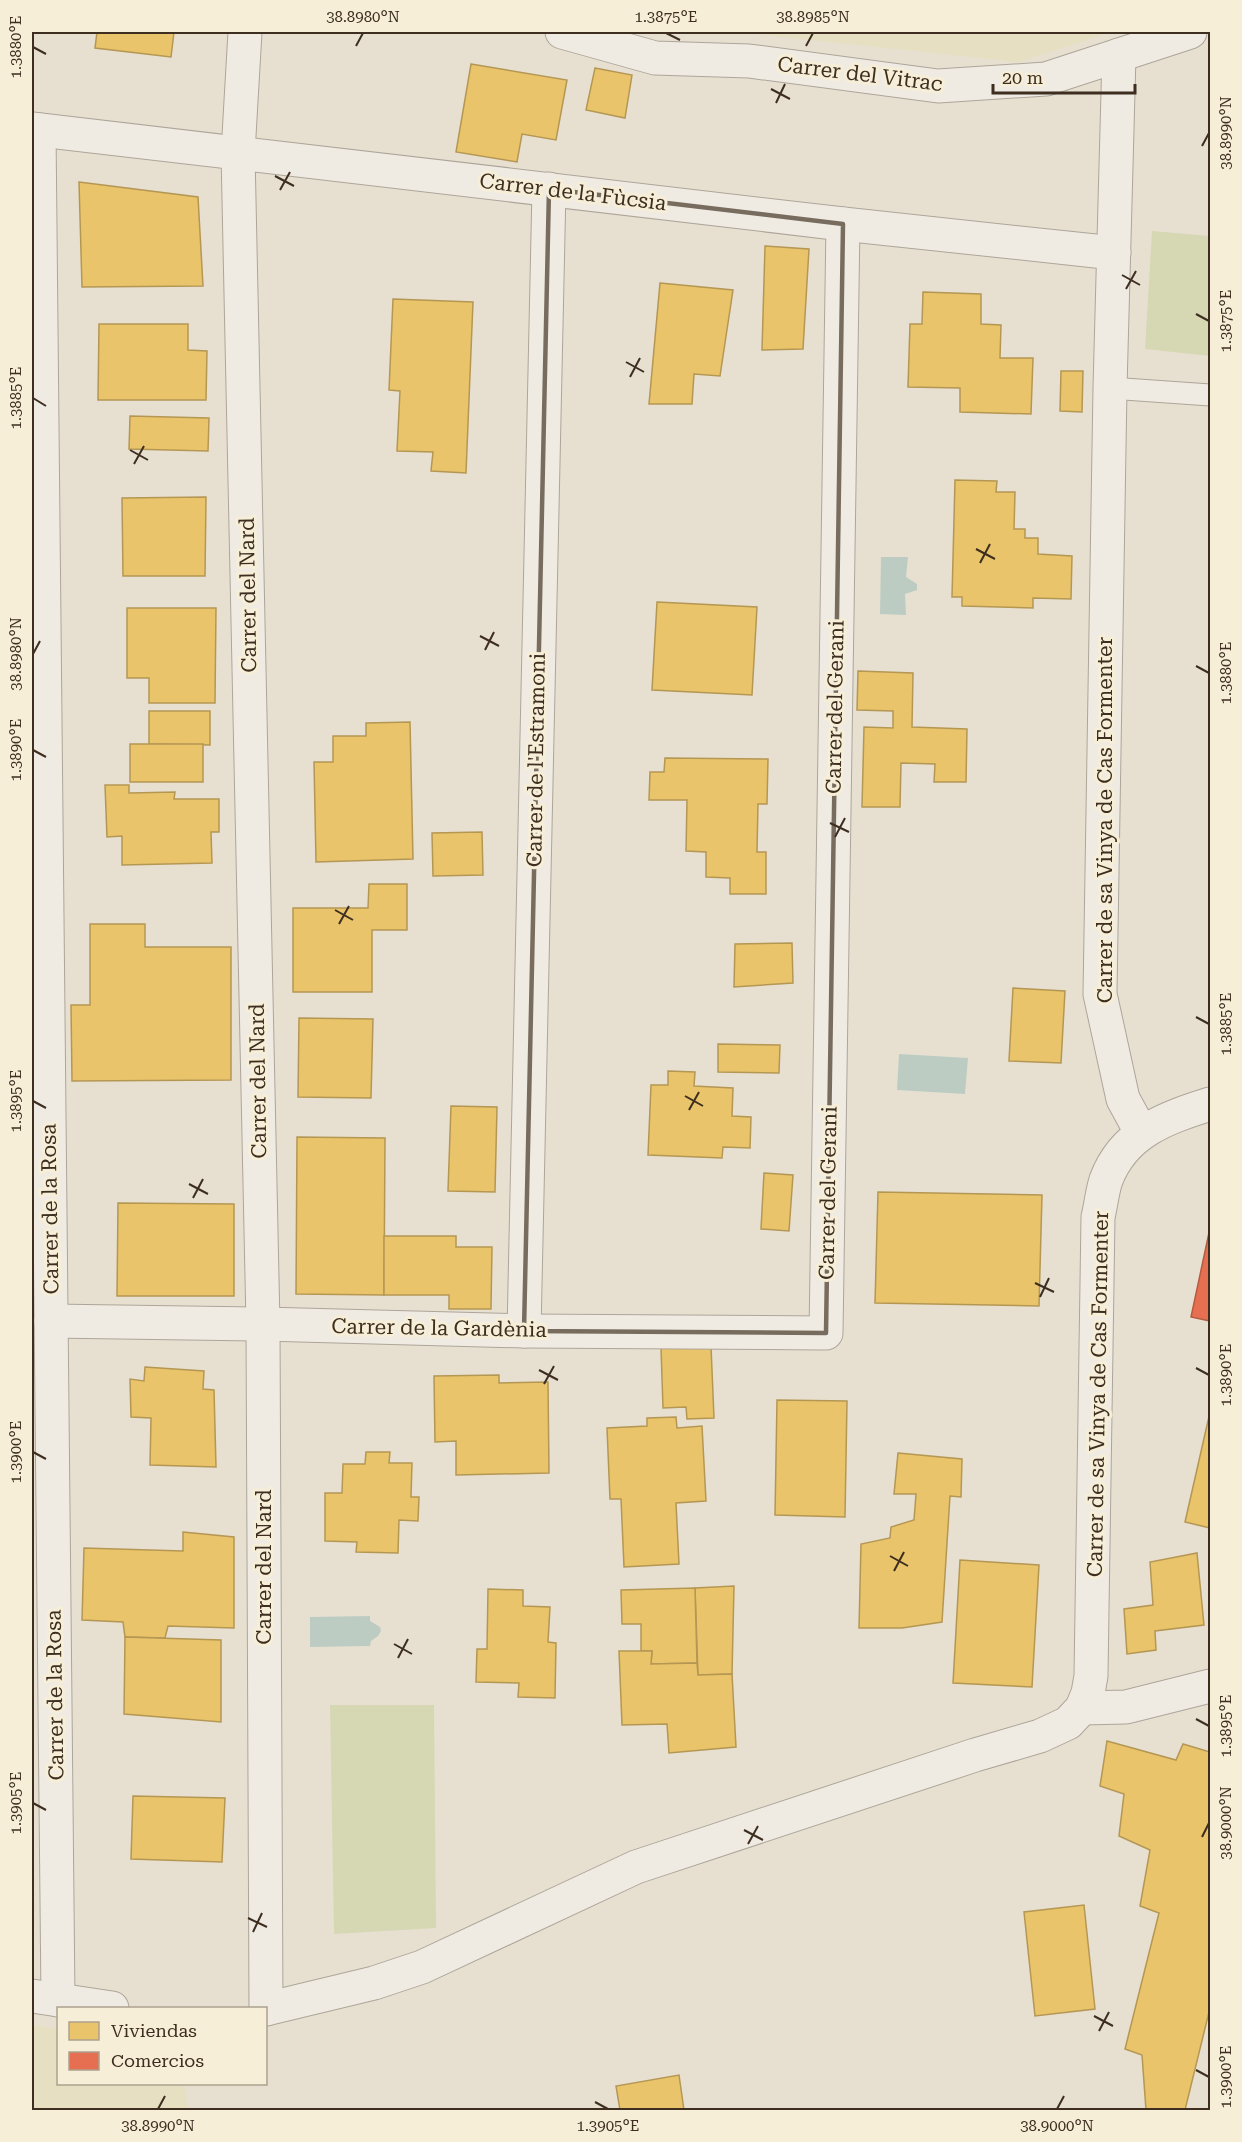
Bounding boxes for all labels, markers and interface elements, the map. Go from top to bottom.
text: 38.8980°N [326,8,400,26]
text: 1.3875°E [635,8,697,26]
text: 38.8985°N [776,8,850,26]
text: 1.3880°E [7,16,25,78]
street label: Carrer del Vitrac [776,52,944,96]
scale bar [993,57,1136,95]
text: 20 m [1002,67,1043,88]
text: 38.8990°N [1217,96,1235,170]
street label: Carrer de la Fùcsia [478,169,668,215]
text: 1.3875°E [1217,290,1235,352]
text: 1.3885°E [7,367,25,429]
street label: Carrer del Nard [235,517,261,673]
text: 38.8980°N [7,617,25,691]
street label: Carrer del Gerani [821,620,849,794]
street label: Carrer de sa Vinya de Cas Formenter [1093,636,1117,1003]
text: 1.3880°E [1217,642,1235,704]
street label: Carrer de l'Estramoni [522,652,550,867]
text: 1.3890°E [7,719,25,781]
text: 1.3885°E [1217,993,1235,1055]
street label: Carrer del Nard [245,1003,271,1159]
text: 1.3895°E [7,1070,25,1132]
street label: Carrer del Gerani [814,1106,842,1280]
street label: Carrer de la Rosa [37,1123,63,1295]
street label: Carrer de sa Vinya de Cas Formenter [1083,1210,1113,1577]
street label: Carrer de la Gardènia [331,1314,548,1342]
text: 1.3890°E [1217,1344,1235,1406]
text: 1.3900°E [7,1421,25,1483]
street label: Carrer del Nard [252,1489,276,1645]
street label: Carrer de la Rosa [42,1609,68,1781]
text: 1.3895°E [1217,1695,1235,1757]
text: 1.3905°E [7,1772,25,1834]
text: 38.9000°N [1217,1786,1235,1860]
legend [57,2007,267,2085]
text: Viviendas [111,2020,197,2041]
text: 1.3900°E [1217,2046,1235,2108]
text: Comercios [111,2050,204,2071]
text: 38.8990°N [121,2117,195,2135]
text: 1.3905°E [577,2117,639,2135]
text: 38.9000°N [1020,2117,1094,2135]

